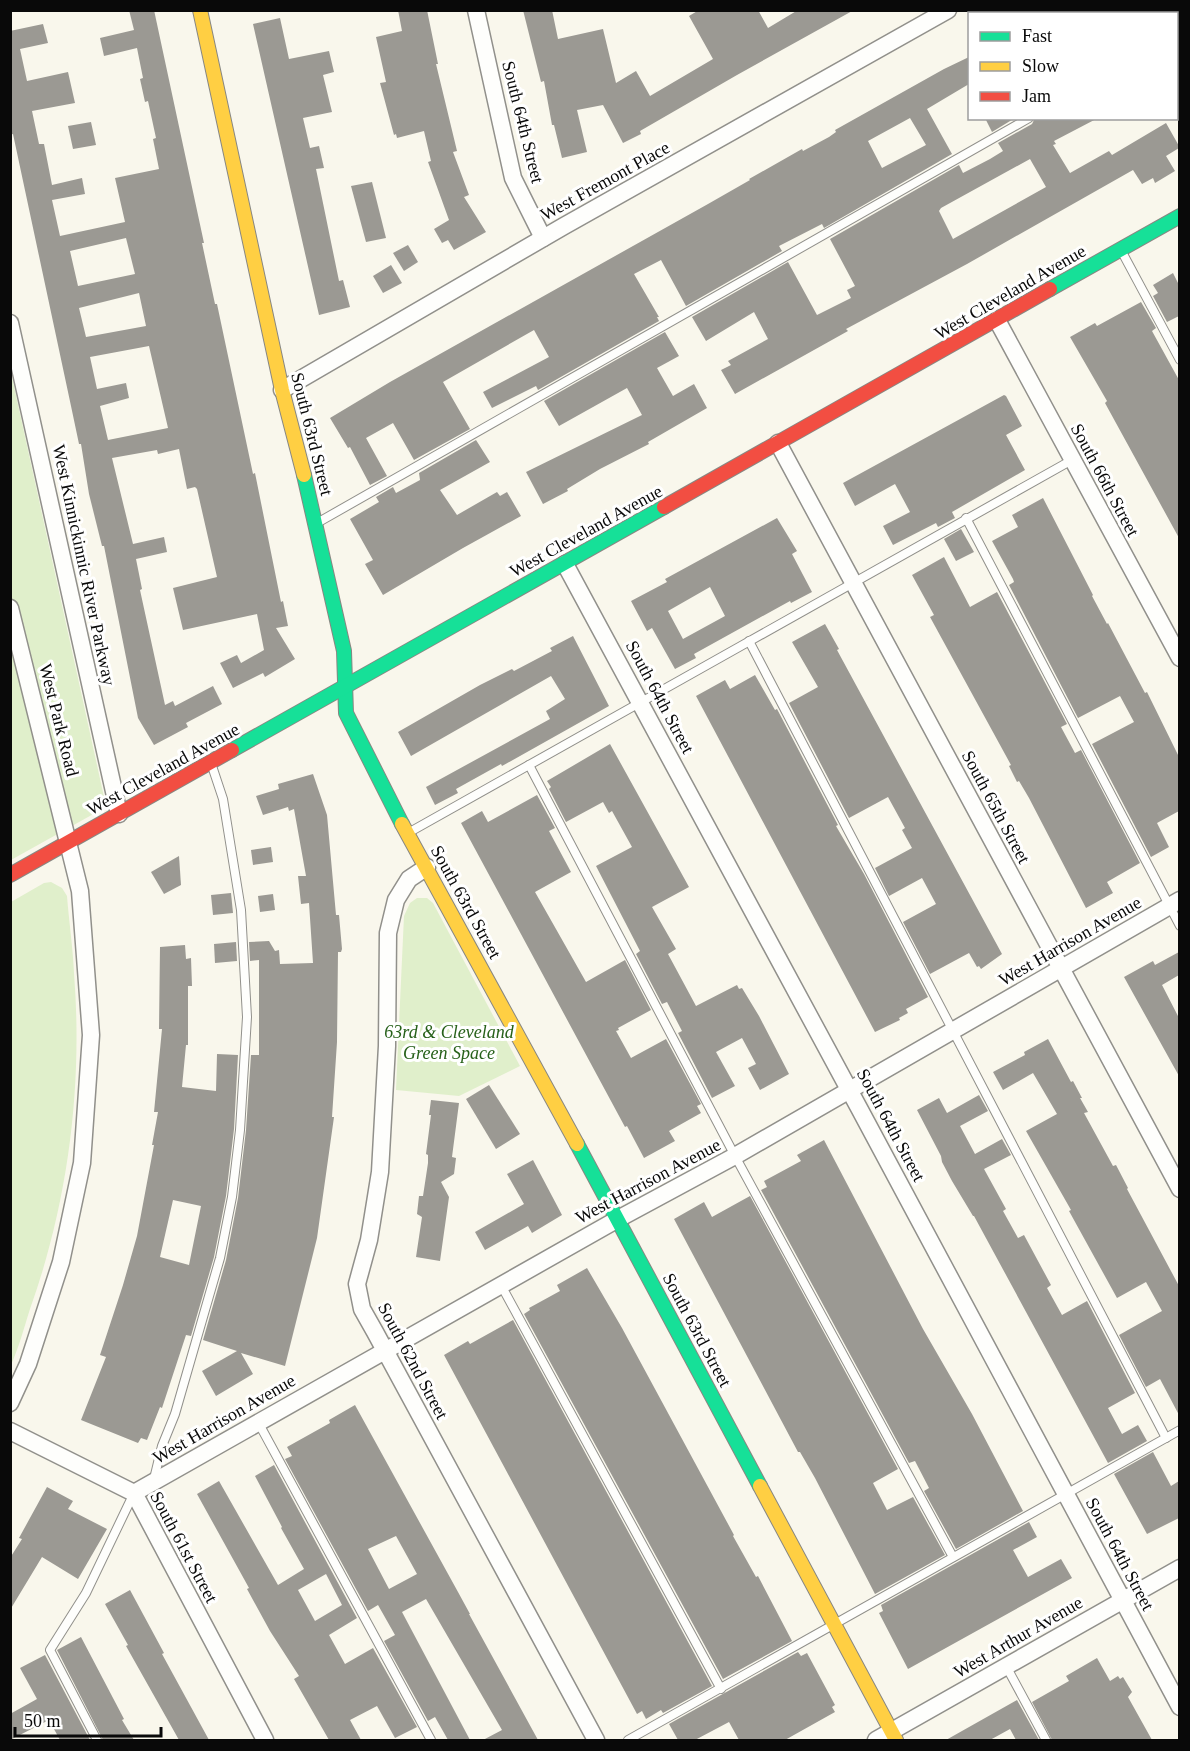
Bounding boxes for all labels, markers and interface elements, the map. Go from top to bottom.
legend [968,12,1178,120]
text: Fast [1022,26,1052,46]
text: Slow [1022,56,1059,76]
street label: South 64th Street [498,59,548,185]
text: Jam [1022,86,1051,106]
street label: West Fremont Place [537,137,673,225]
street label: West Cleveland Avenue [931,241,1089,343]
street label: South 63rd Street [287,370,337,498]
street label: South 66th Street [1067,420,1143,540]
street label: West Kinnickinnic River Parkway [49,443,119,687]
street label: West Cleveland Avenue [506,481,666,581]
street label: South 64th Street [622,637,698,757]
street label: West Park Road [35,662,83,778]
street label: West Cleveland Avenue [83,719,243,819]
street label: South 65th Street [958,747,1034,867]
street label: South 63rd Street [427,842,505,962]
street label: West Harrison Avenue [995,892,1145,990]
park label: 63rd & Cleveland Green Space [384,1022,515,1063]
street label: South 64th Street [853,1065,929,1185]
street label: West Harrison Avenue [572,1134,724,1228]
street label: South 63rd Street [659,1270,735,1390]
street label: South 62nd Street [374,1299,452,1423]
street label: West Harrison Avenue [149,1370,299,1468]
street label: South 61st Street [146,1488,222,1606]
street label: South 64th Street [1082,1494,1158,1614]
street label: West Arthur Avenue [950,1592,1086,1682]
scale bar [15,1700,160,1738]
text: 50 m [24,1711,61,1731]

